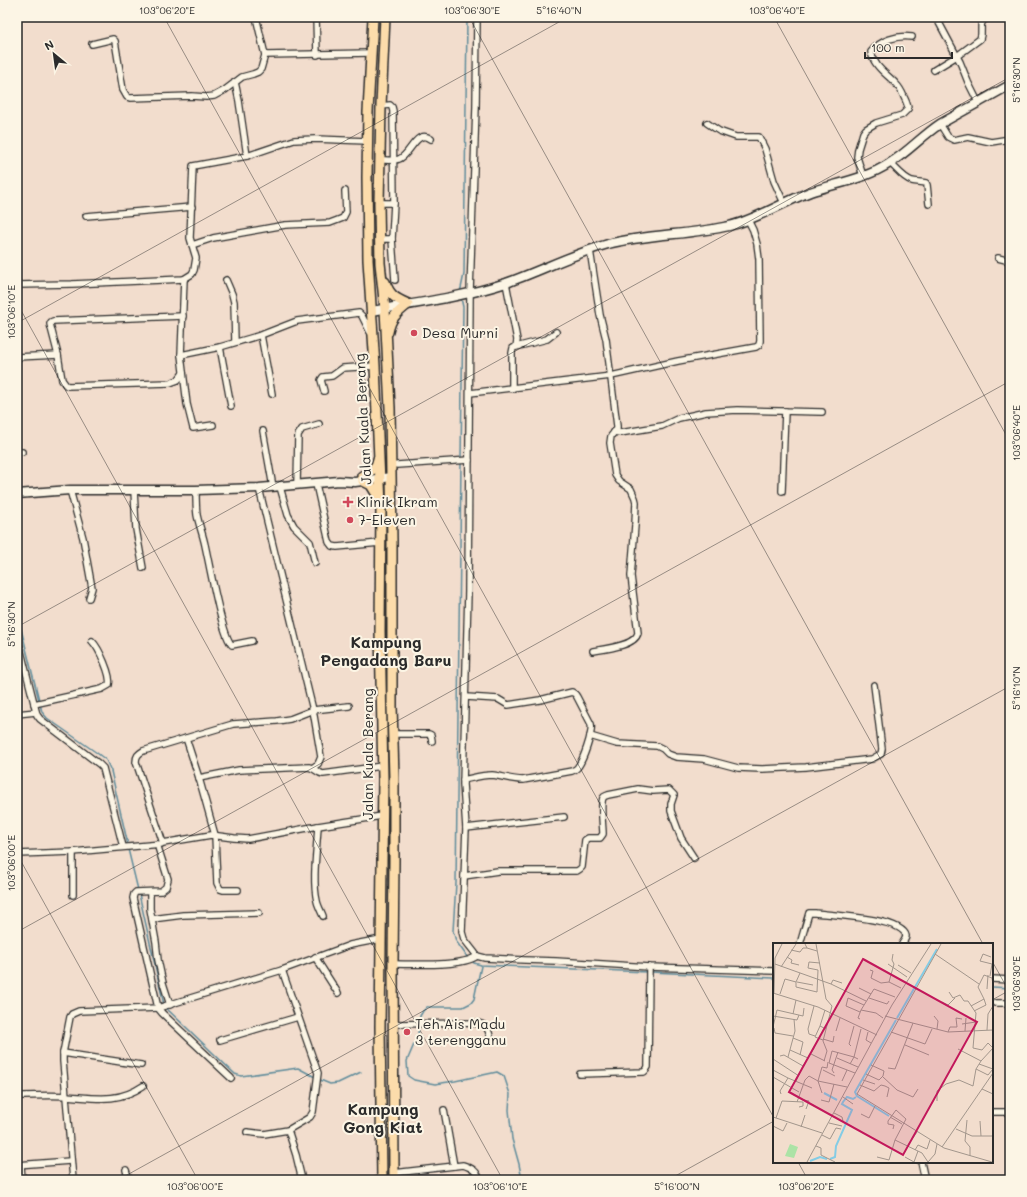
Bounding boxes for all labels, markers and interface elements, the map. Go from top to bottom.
text: 103°06'20"E [139,3,195,17]
text: 103°06'30"E [444,3,500,17]
text: 5°16'40"N [536,3,582,17]
text: 103°06'40"E [749,3,805,17]
north arrow [34,34,74,74]
scale bar [865,34,952,60]
text: N [42,36,56,53]
text: 100 m [871,39,905,55]
text: 5°16'30"N [1009,57,1023,103]
text: 103°06'10"E [4,284,18,339]
place label: Desa Murni [422,323,498,342]
marker: Desa Murni [409,328,419,338]
street label: Jalan Kuala Berang [350,353,375,485]
text: 103°06'40"E [1009,405,1023,461]
place label: Klinik Ikram [357,492,438,511]
marker: Klinik Ikram [342,496,354,508]
place label: 7-Eleven [358,510,416,529]
marker: 7-Eleven [345,515,355,525]
text: 5°16'30"N [4,601,18,647]
district label: Kampung Pengadang Baru [320,631,452,670]
text: 5°16'10"N [1009,666,1023,710]
street label: Jalan Kuala Berang [358,688,377,820]
text: 103°06'00"E [4,835,18,891]
inset map [773,943,993,1163]
text: 103°06'30"E [1009,956,1023,1012]
place label: Teh Ais Madu 3 terengganu [415,1014,506,1049]
marker: Teh Ais Madu 3 terengganu [402,1027,412,1037]
district label: Kampung Gong Kiat [343,1098,423,1137]
text: 103°06'00"E [167,1179,223,1193]
text: 103°06'10"E [473,1179,528,1193]
text: 5°16'00"N [654,1179,700,1193]
text: 103°06'20"E [778,1179,834,1193]

